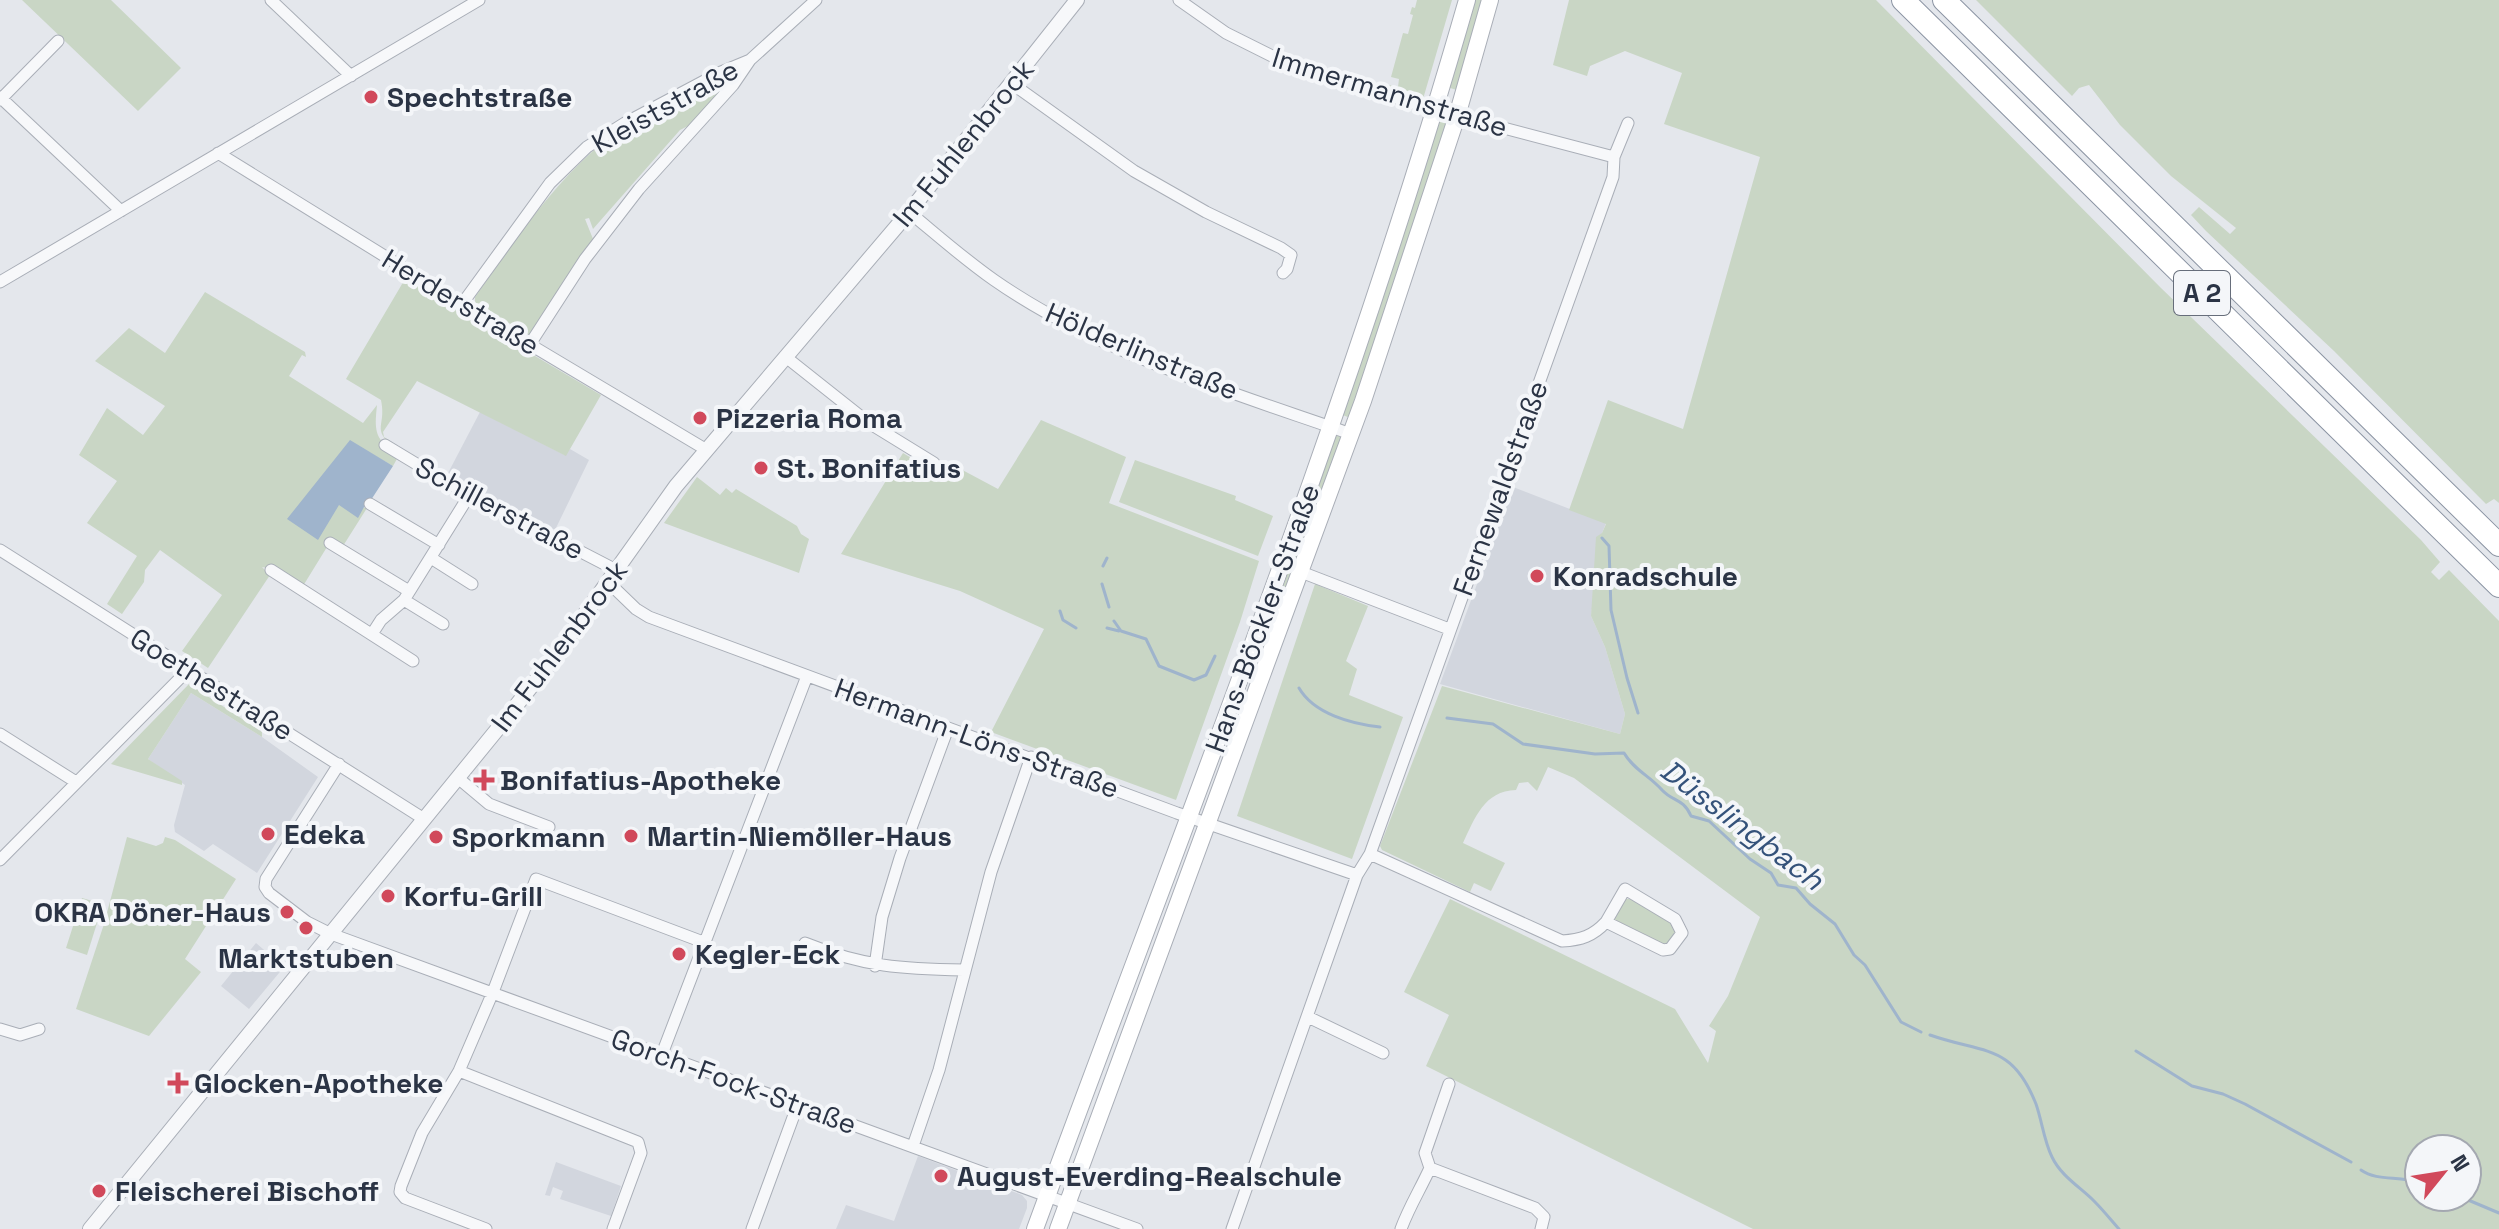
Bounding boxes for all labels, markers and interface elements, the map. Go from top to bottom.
street label: Immermannstraße [1268,39,1512,145]
street label: Kleiststraße [585,51,745,161]
street label: Im Fuhlenbrock [884,52,1042,234]
place label: Spechtstraße [387,79,573,115]
marker: Spechtstraße [362,88,380,106]
street label: Herderstraße [376,241,546,363]
road number: A 2 [2174,271,2230,315]
street label: Hölderlinstraße [1040,294,1244,408]
street label: Fernewaldstraße [1444,375,1556,601]
place label: Pizzeria Roma [716,400,902,436]
marker: Pizzeria Roma [691,409,709,427]
street label: Schillerstraße [409,448,591,568]
place label: St. Bonifatius [777,450,961,486]
marker: St. Bonifatius [752,459,770,477]
street label: Hans-Böckler-Straße [1197,479,1327,757]
street label: Im Fuhlenbrock [483,553,635,739]
place label: Konradschule [1553,558,1738,594]
marker: Konradschule [1528,567,1546,585]
street label: Goethestraße [124,619,300,749]
street label: Hermann-Löns-Straße [830,670,1124,806]
water label: Düsslingbach [1653,750,1832,899]
place label: Bonifatius-Apotheke [500,762,781,798]
marker: Bonifatius-Apotheke [475,771,493,789]
place label: Edeka [284,816,365,852]
place label: Martin-Niemöller-Haus [647,818,952,854]
place label: Sporkmann [452,819,605,855]
marker: Edeka [259,825,277,843]
marker: Martin-Niemöller-Haus [622,827,640,845]
marker: Sporkmann [427,828,445,846]
place label: Korfu-Grill [404,878,543,914]
marker: Korfu-Grill [379,887,397,905]
place label: OKRA Döner-Haus [34,894,271,930]
marker: OKRA Döner-Haus [278,903,296,921]
marker: Marktstuben [297,919,315,937]
place label: Kegler-Eck [695,936,841,972]
place label: Marktstuben [218,940,394,976]
marker: Kegler-Eck [670,945,688,963]
street label: Gorch-Fock-Straße [606,1020,862,1142]
place label: Glocken-Apotheke [194,1065,443,1101]
marker: Glocken-Apotheke [169,1074,187,1092]
north arrow [2403,1133,2483,1213]
text: N [2445,1150,2476,1176]
place label: August-Everding-Realschule [957,1158,1342,1194]
marker: August-Everding-Realschule [932,1167,950,1185]
place label: Fleischerei Bischoff [115,1173,379,1209]
marker: Fleischerei Bischoff [90,1182,108,1200]

